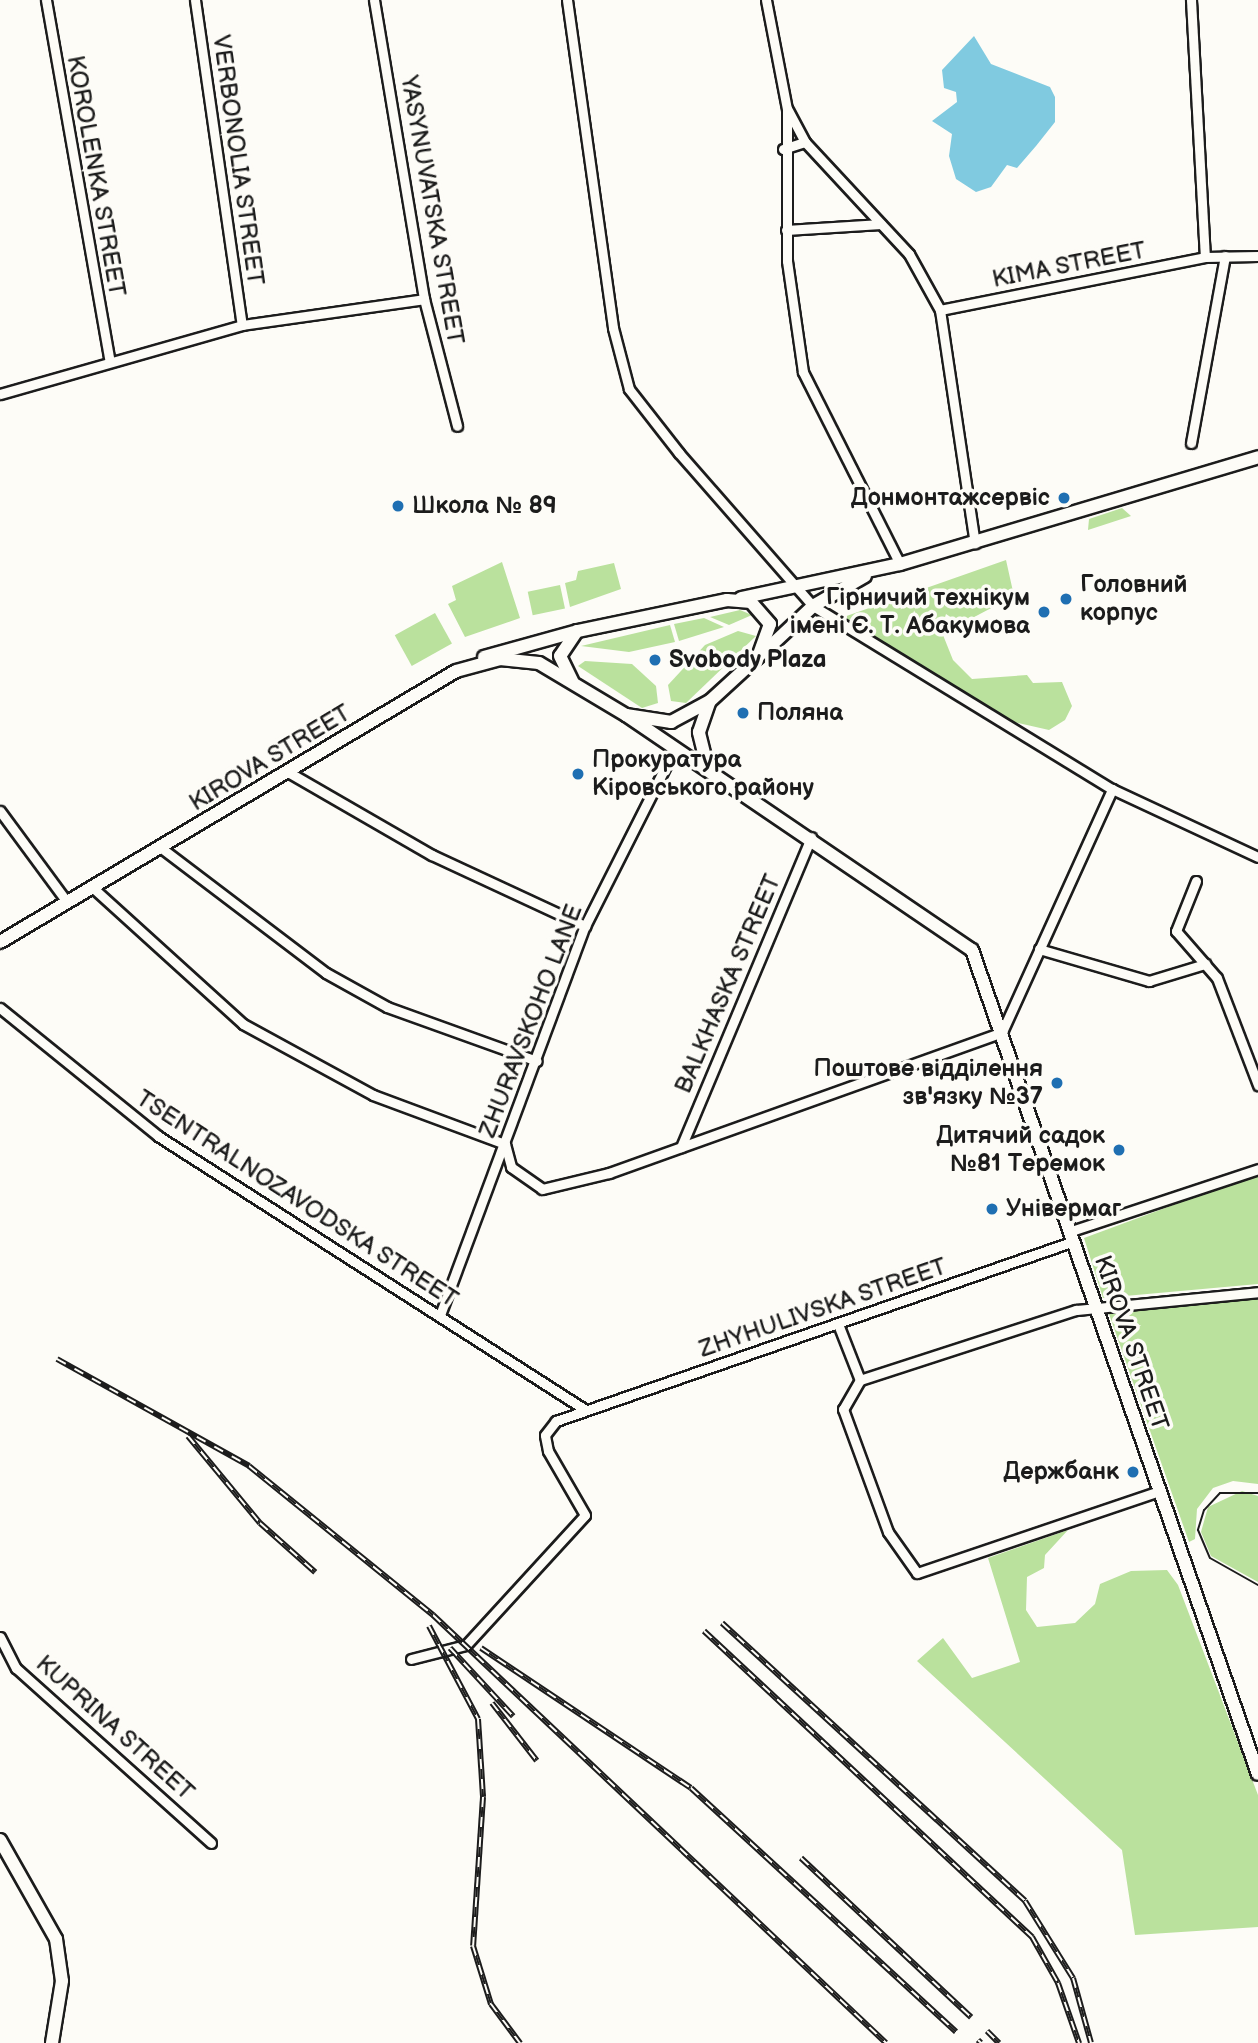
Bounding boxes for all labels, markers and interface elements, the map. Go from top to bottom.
street label: VERBONOLIA STREET [206,33,270,287]
street label: KOROLENKA STREET [61,53,131,299]
street label: YASYNUVATSKA STREET [394,73,470,347]
street label: KIMA STREET [989,236,1149,294]
place label: Донмонтажсервіс [851,484,1050,512]
marker: Донмонтажсервіс [1056,490,1072,506]
place label: Школа № 89 [412,492,557,520]
marker: Школа № 89 [390,498,406,514]
place label: Головний корпус [1080,571,1187,627]
place label: Гірничий технікум імені Є. Т. Абакумова [790,584,1030,640]
marker: Головний корпус [1058,591,1074,607]
marker: Гірничий технікум імені Є. Т. Абакумова [1036,604,1052,620]
place label: Svobody Plaza [669,646,827,674]
marker: Svobody Plaza [647,652,663,668]
street label: KIROVA STREET [184,698,356,818]
place label: Поляна [757,699,843,727]
marker: Поляна [735,705,751,721]
place label: Прокуратура Кіровського району [592,746,814,802]
marker: Прокуратура Кіровського району [570,766,586,782]
street label: BALKHASKA STREET [669,870,787,1098]
street label: ZHURAVSKOHO LANE [473,901,589,1141]
place label: Поштове відділення зв'язку №37 [813,1055,1043,1111]
marker: Поштове відділення зв'язку №37 [1049,1075,1065,1091]
street label: TSENTRALNOZAVODSKA STREET [131,1084,463,1314]
place label: Дитячий садок №81 Теремок [936,1122,1105,1178]
marker: Дитячий садок №81 Теремок [1111,1142,1127,1158]
place label: Універмаг [1006,1195,1121,1223]
marker: Універмаг [984,1201,1000,1217]
street label: ZHYHULIVSKA STREET [695,1252,951,1364]
street label: KIROVA STREET [1088,1252,1174,1434]
place label: Держбанк [1003,1458,1119,1486]
marker: Держбанк [1125,1464,1141,1480]
street label: KUPRINA STREET [30,1649,200,1807]

